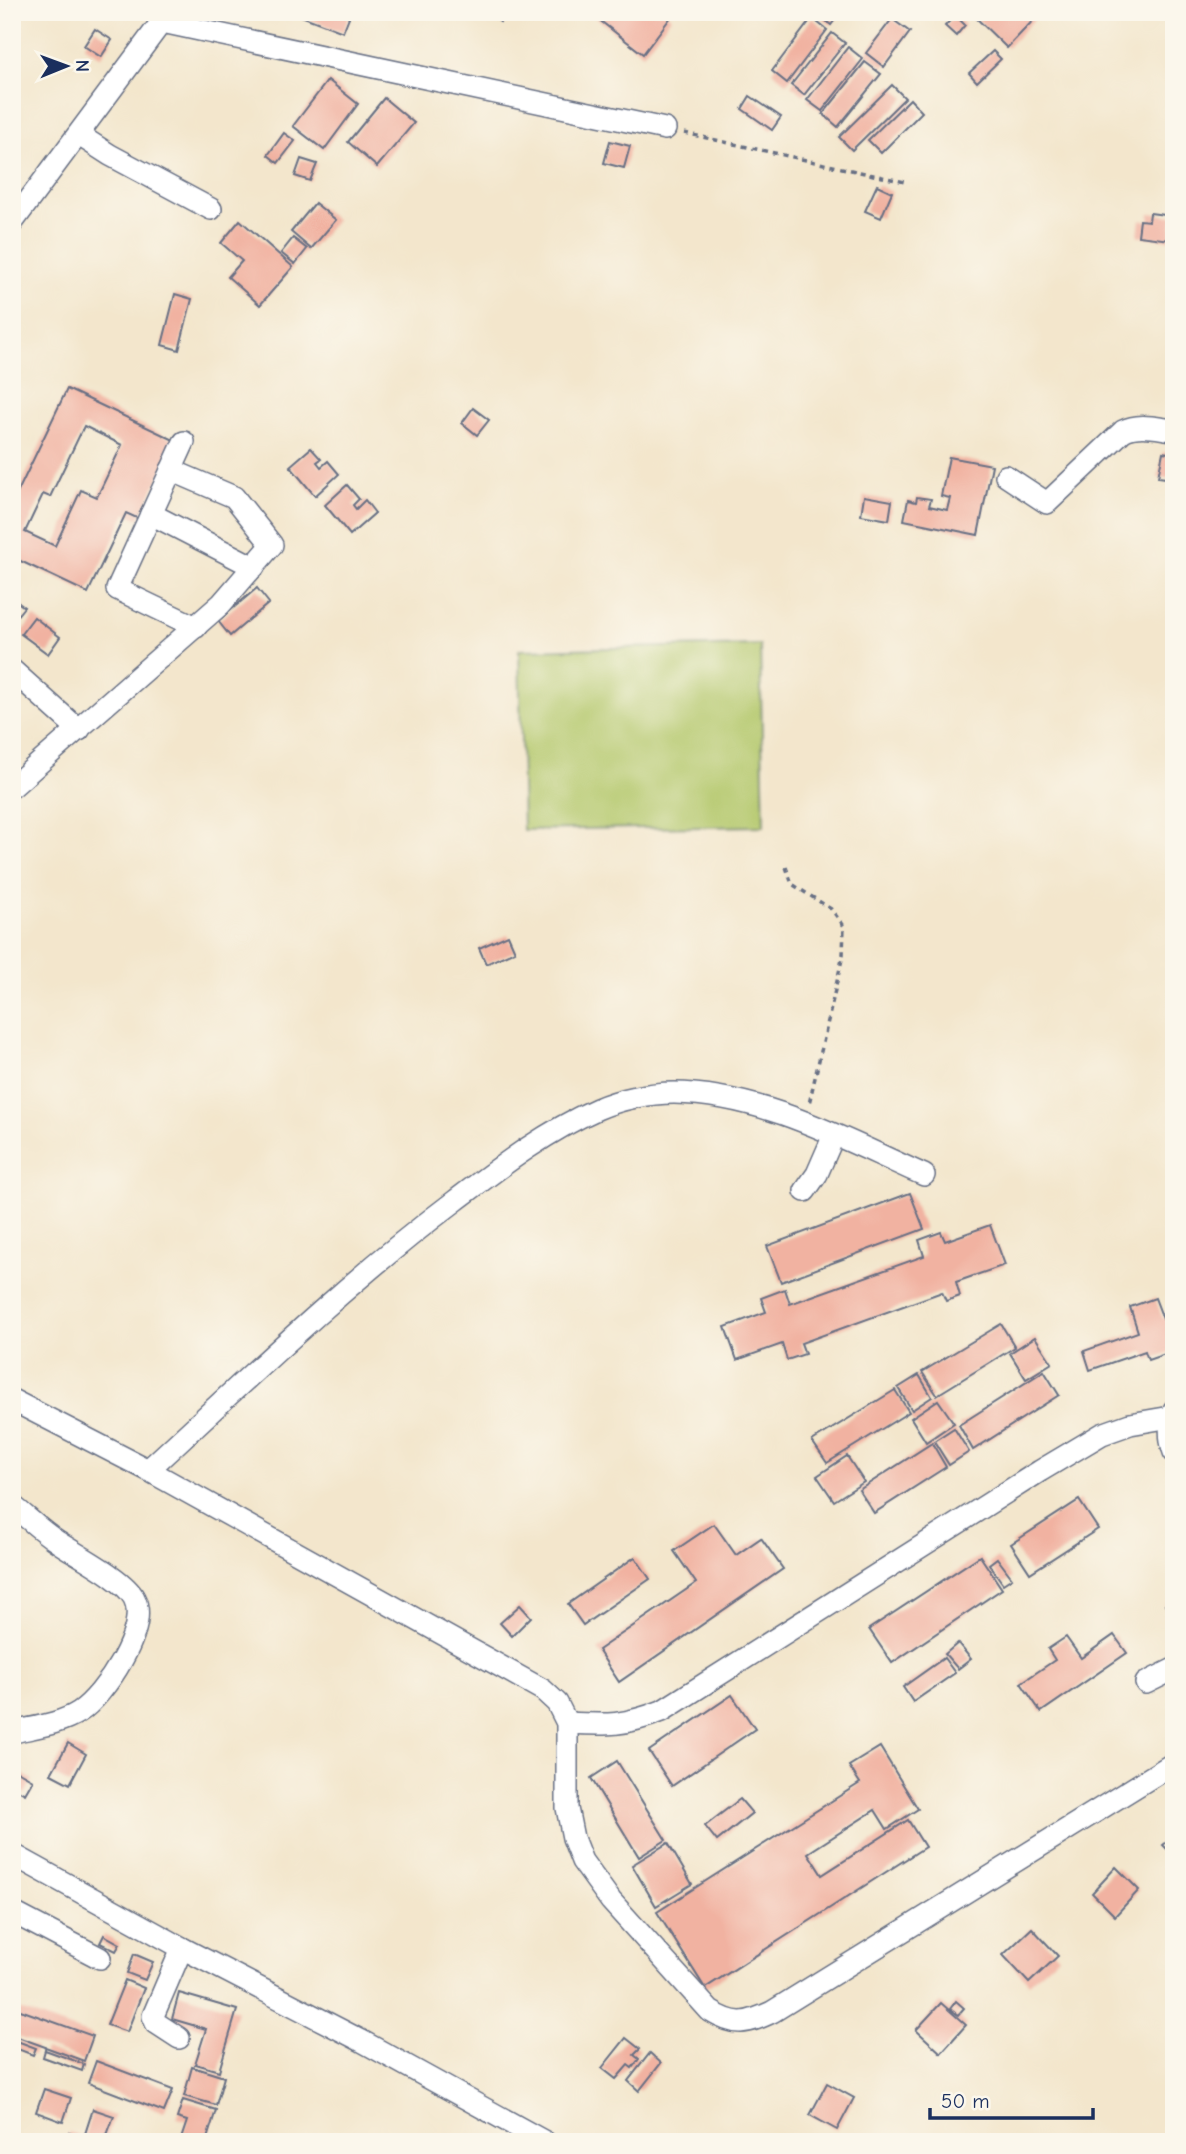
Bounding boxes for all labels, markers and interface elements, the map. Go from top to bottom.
north arrow [32,32,102,102]
text: N [71,59,93,72]
scale bar [930,2077,1093,2121]
text: 50 m [941,2089,990,2113]

